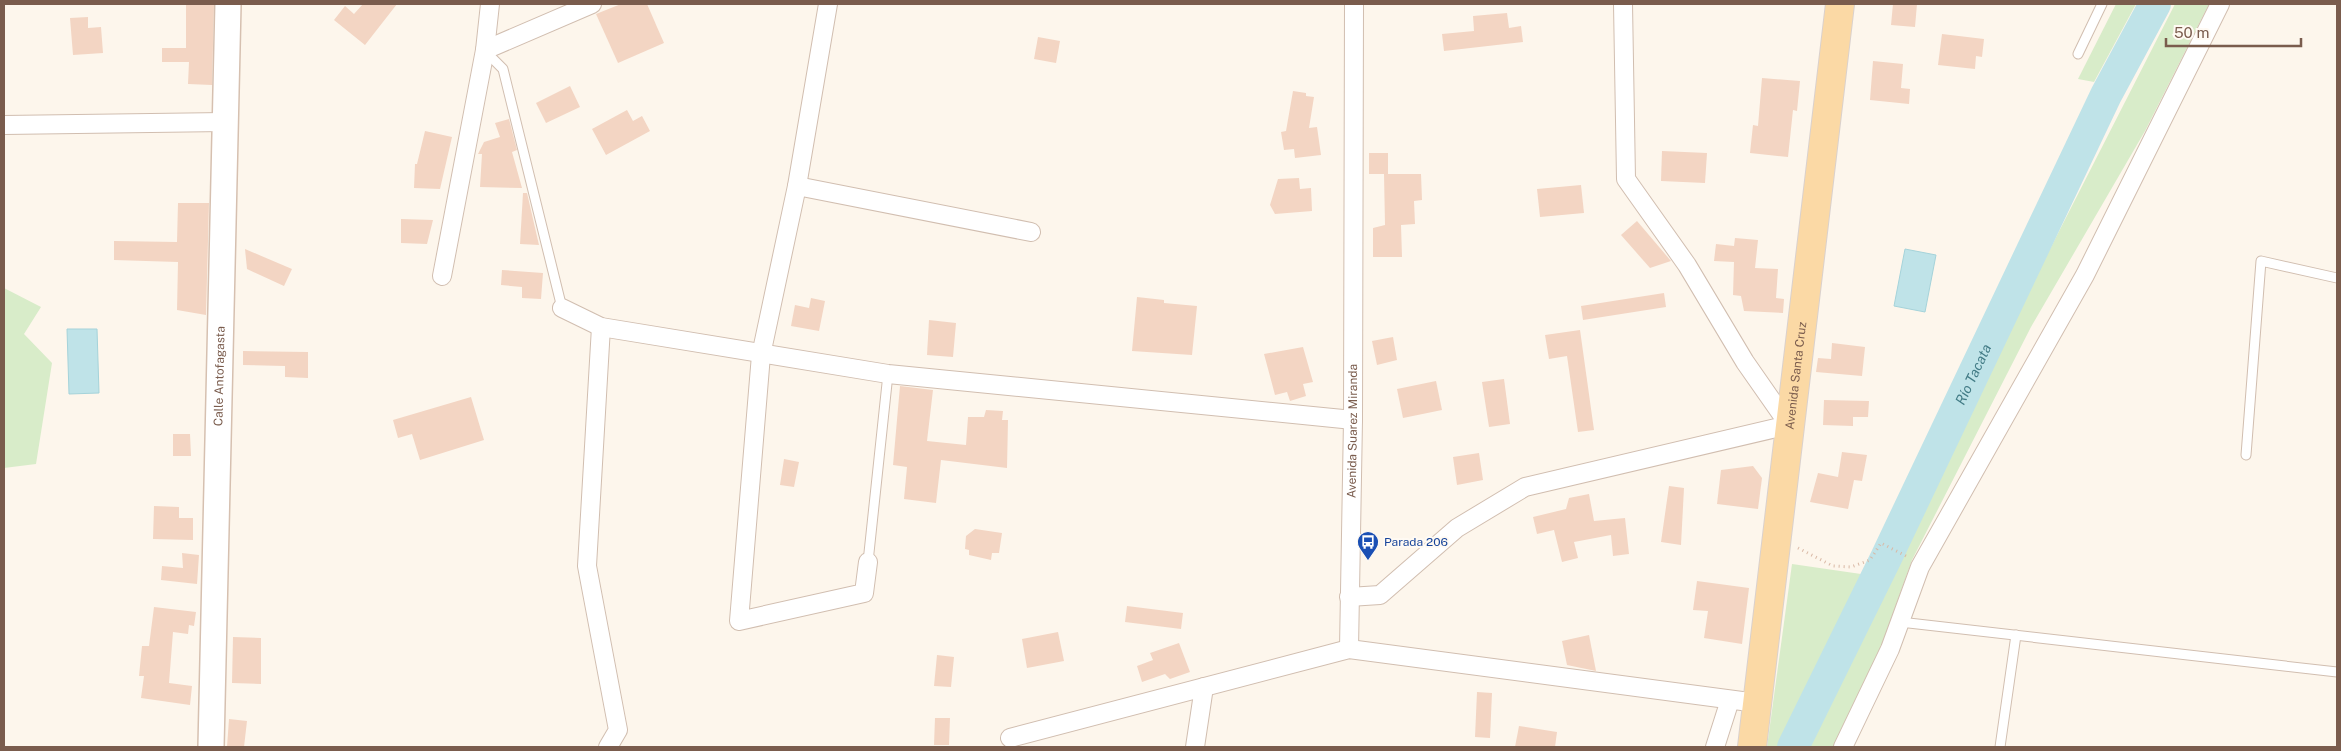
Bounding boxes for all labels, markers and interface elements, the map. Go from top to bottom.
scale bar [2166,15,2301,47]
text: 50 m [2174,24,2209,41]
street label: Avenida Santa Cruz [1783,321,1809,430]
street label: Calle Antofagasta [211,326,228,426]
water label: Río Tacata [1952,341,1994,407]
street label: Avenida Suarez Miranda [1345,364,1360,498]
bus stop icon: Parada 206 [1356,530,1380,561]
place label: Parada 206 [1384,535,1448,549]

